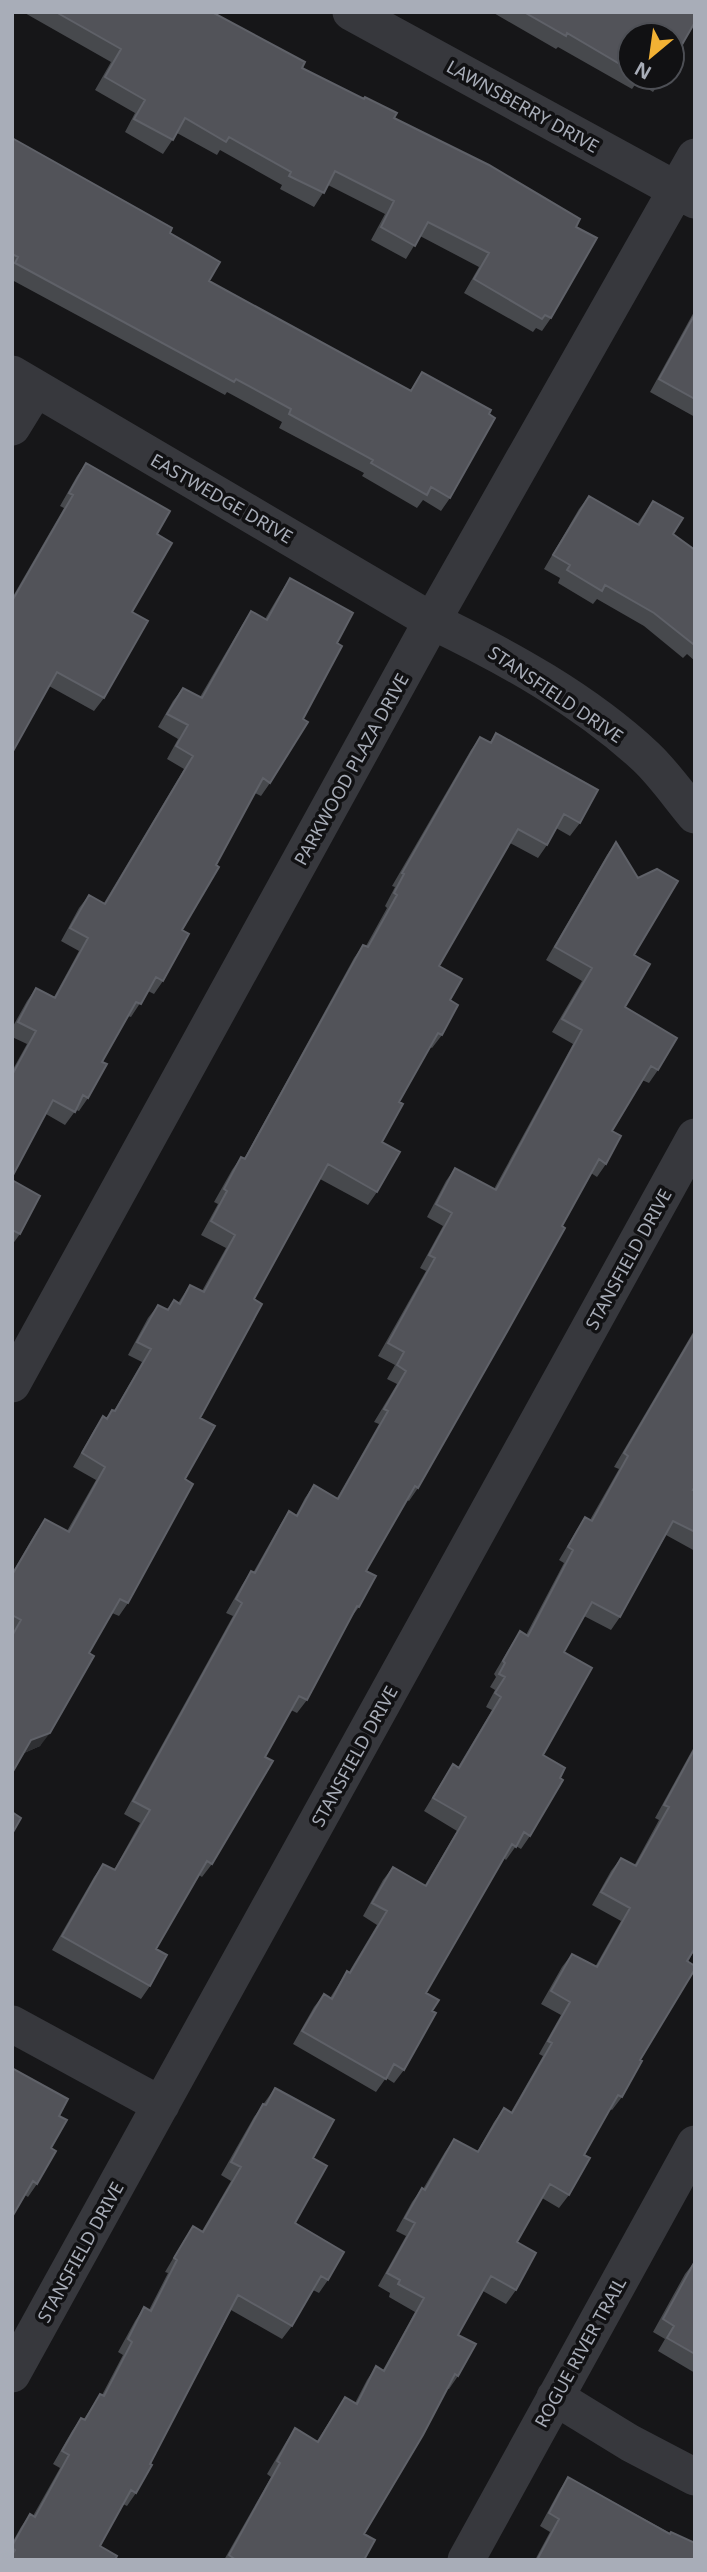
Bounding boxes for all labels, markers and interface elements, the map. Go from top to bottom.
north arrow [616,21,686,91]
street label: LAWNSBERRY DRIVE [443,54,603,158]
text: N [630,56,656,86]
street label: EASTWEDGE DRIVE [147,448,297,548]
street label: STANSFIELD DRIVE [484,640,628,748]
street label: PARKWOOD PLAZA DRIVE [288,669,414,869]
street label: STANSFIELD DRIVE [579,1184,677,1334]
street label: STANSFIELD DRIVE [305,1681,403,1831]
street label: STANSFIELD DRIVE [31,2177,129,2327]
street label: ROGUE RIVER TRAIL [529,2273,631,2431]

